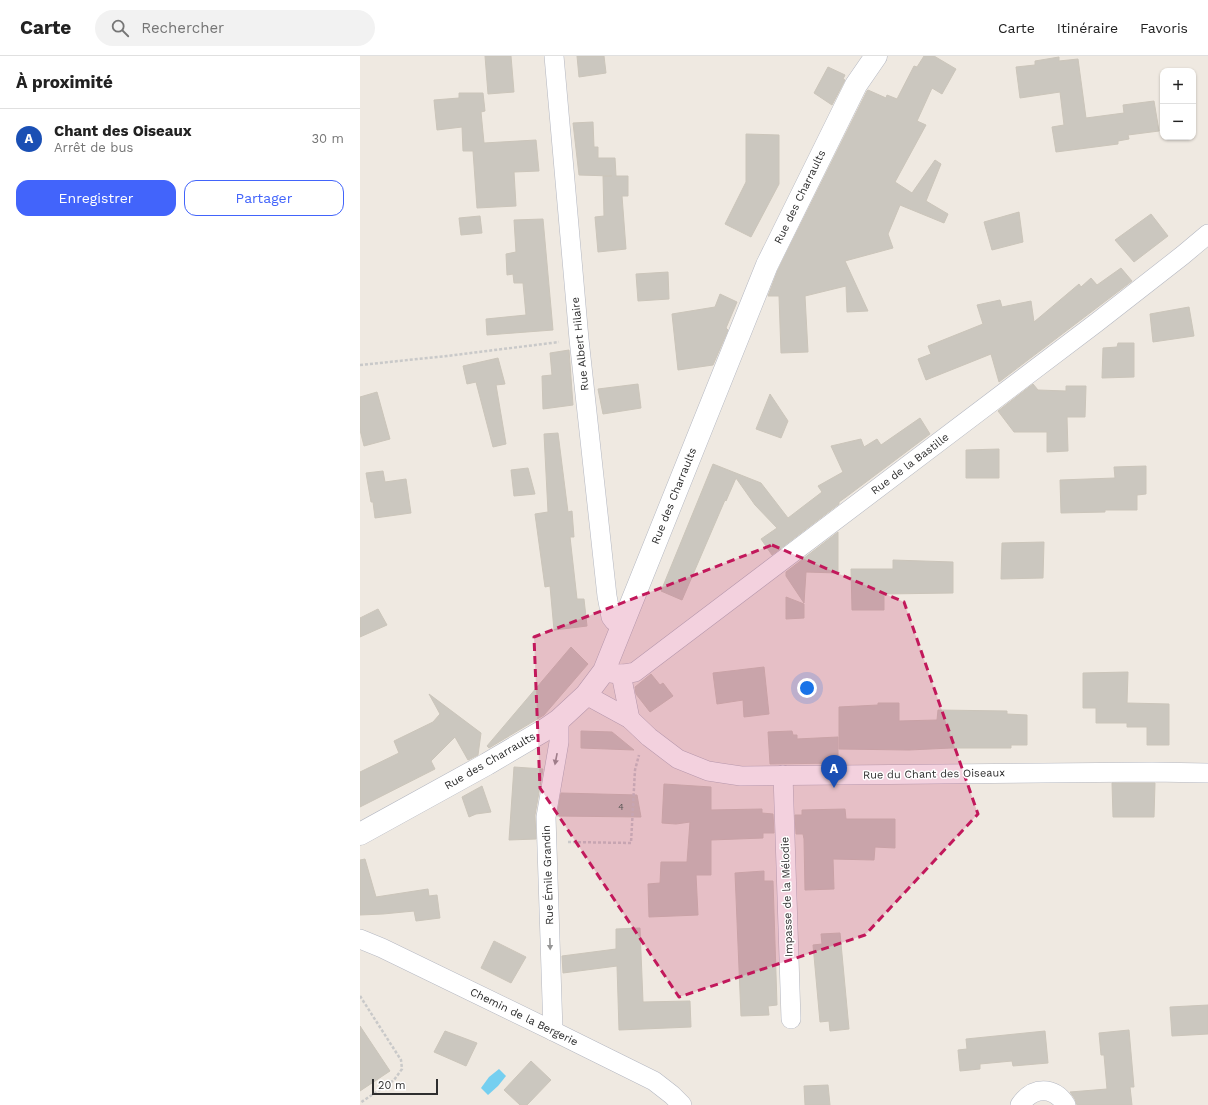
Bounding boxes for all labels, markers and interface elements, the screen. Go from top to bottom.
search box [95,10,375,46]
text: Carte [20,16,71,39]
icon: search [109,17,131,39]
text: Rechercher [141,19,224,37]
text: Carte [998,20,1035,36]
text: Itinéraire [1057,20,1118,36]
text: Favoris [1140,20,1188,36]
map controls [1160,68,1196,140]
button: + [1160,68,1196,104]
text: À proximité [16,72,113,92]
button: − [1160,104,1196,140]
text: Chant des Oiseaux [54,122,192,140]
text: A [25,131,33,146]
text: 30 m [312,131,344,146]
text: Arrêt de bus [54,140,133,155]
street label: Rue des Charraults [772,148,828,246]
button: Enregistrer [16,180,176,216]
button: Partager [184,180,344,216]
street label: Rue Albert Hilaire [569,296,591,392]
street label: Rue de la Bastille [869,431,951,497]
street label: Rue des Charraults [649,446,699,546]
your location [797,678,817,698]
street label: Rue des Charraults [442,730,538,792]
one-way arrow [553,753,559,765]
pin: A [821,755,847,788]
street label: Rue du Chant des Oiseaux [863,766,1005,782]
house number: 4 [618,802,624,812]
street label: Rue Émile Grandin [539,825,556,925]
street label: Impasse de la Mélodie [778,837,796,957]
one-way arrow [547,938,553,951]
street label: Chemin de la Bergerie [468,985,580,1049]
scale bar [372,1077,438,1096]
text: 20 m [378,1079,406,1092]

